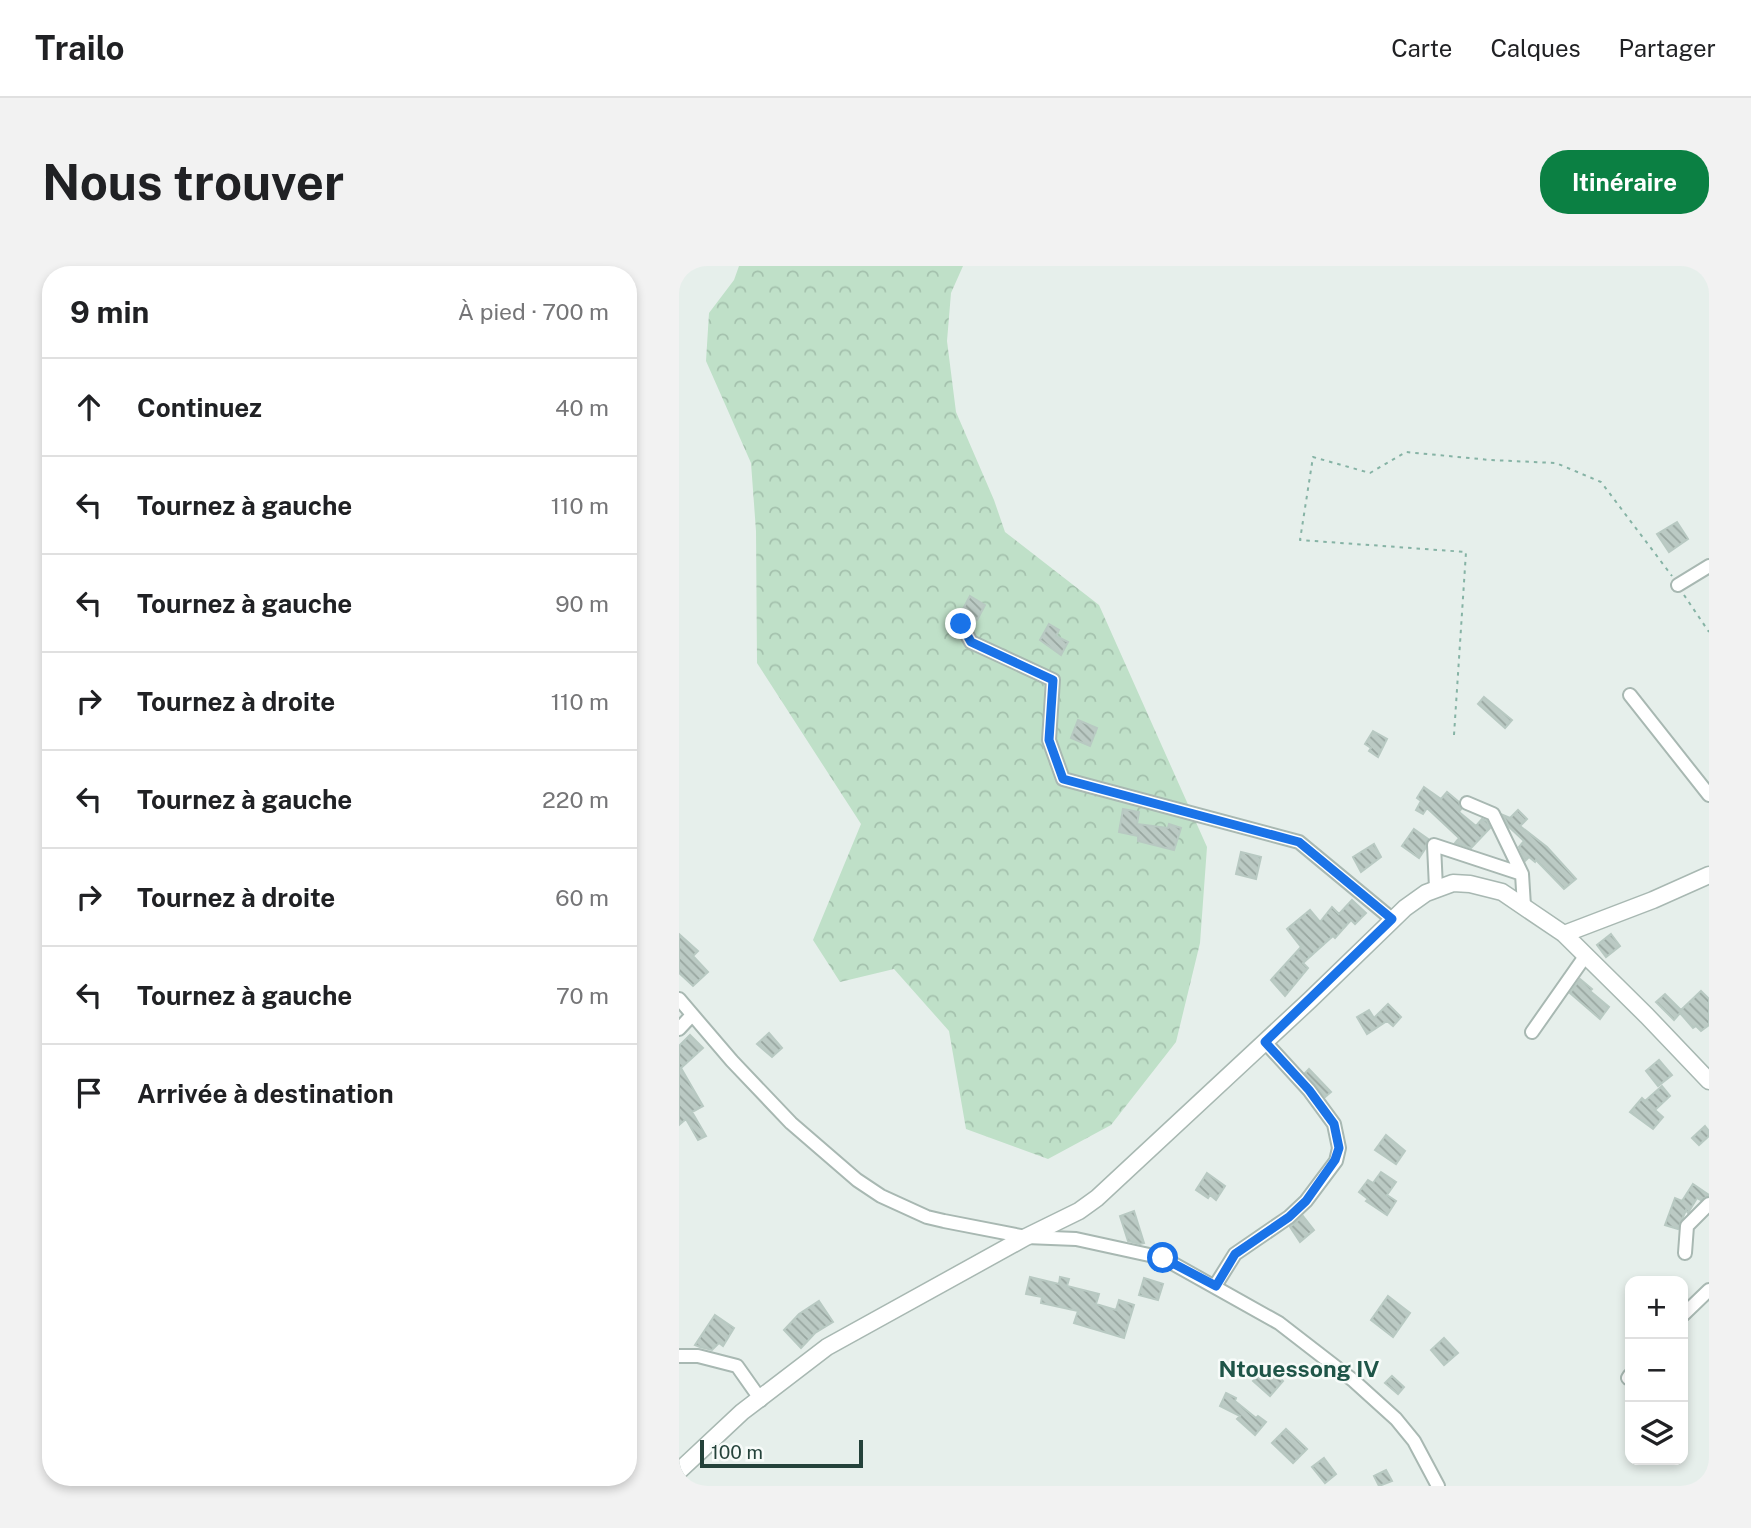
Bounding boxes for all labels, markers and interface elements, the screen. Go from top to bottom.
text: Trailo [35,29,125,67]
text: Carte [1391,34,1452,62]
text: Calques [1490,34,1581,62]
text: Partager [1619,34,1716,62]
button: Itinéraire [1540,150,1709,214]
text: Nous trouver [42,153,344,211]
text: 9 min [70,294,149,330]
text: À pied · 700 m [458,298,609,325]
icon: ahead [70,388,108,426]
text: Continuez [137,392,262,423]
text: 40 m [555,394,609,421]
icon: left [70,486,108,524]
text: Tournez à gauche [137,490,352,521]
text: 110 m [551,492,609,519]
icon: left [70,584,108,622]
text: Tournez à gauche [137,588,352,619]
text: 90 m [555,590,609,617]
route end [945,608,976,639]
icon: right [70,682,108,720]
text: Tournez à droite [137,686,335,717]
text: 110 m [551,688,609,715]
icon: left [70,780,108,818]
text: Tournez à gauche [137,784,352,815]
text: 220 m [542,786,609,813]
icon: right [70,878,108,916]
text: Tournez à droite [137,882,335,913]
text: 60 m [555,884,609,911]
icon: left [70,976,108,1014]
text: Tournez à gauche [137,980,352,1011]
text: 70 m [556,982,609,1009]
icon: arrive [70,1074,108,1112]
text: Arrivée à destination [137,1078,394,1109]
route start [1147,1242,1178,1273]
map controls [1625,1276,1688,1465]
button: + [1625,1276,1688,1339]
button: − [1625,1339,1688,1402]
district label: Ntouessong IV [1219,1355,1379,1382]
button: layers [1625,1402,1688,1465]
scale bar [700,1437,863,1469]
text: 100 m [711,1441,763,1463]

